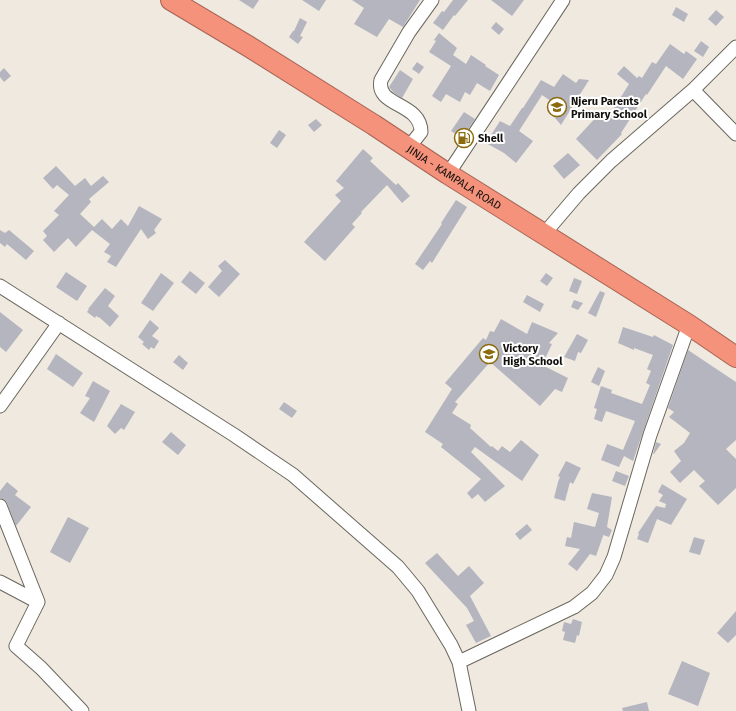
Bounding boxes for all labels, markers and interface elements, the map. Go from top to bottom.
place label: Njeru Parents Primary School [571,95,648,121]
school or university icon: Njeru Parents Primary School [546,96,568,118]
fuel station icon: Shell [453,127,475,149]
place label: Shell [478,132,504,145]
street label: JINJA - KAMPALA ROAD [404,142,504,212]
place label: Victory High School [502,342,563,368]
school or university icon: Victory High School [478,343,500,365]

